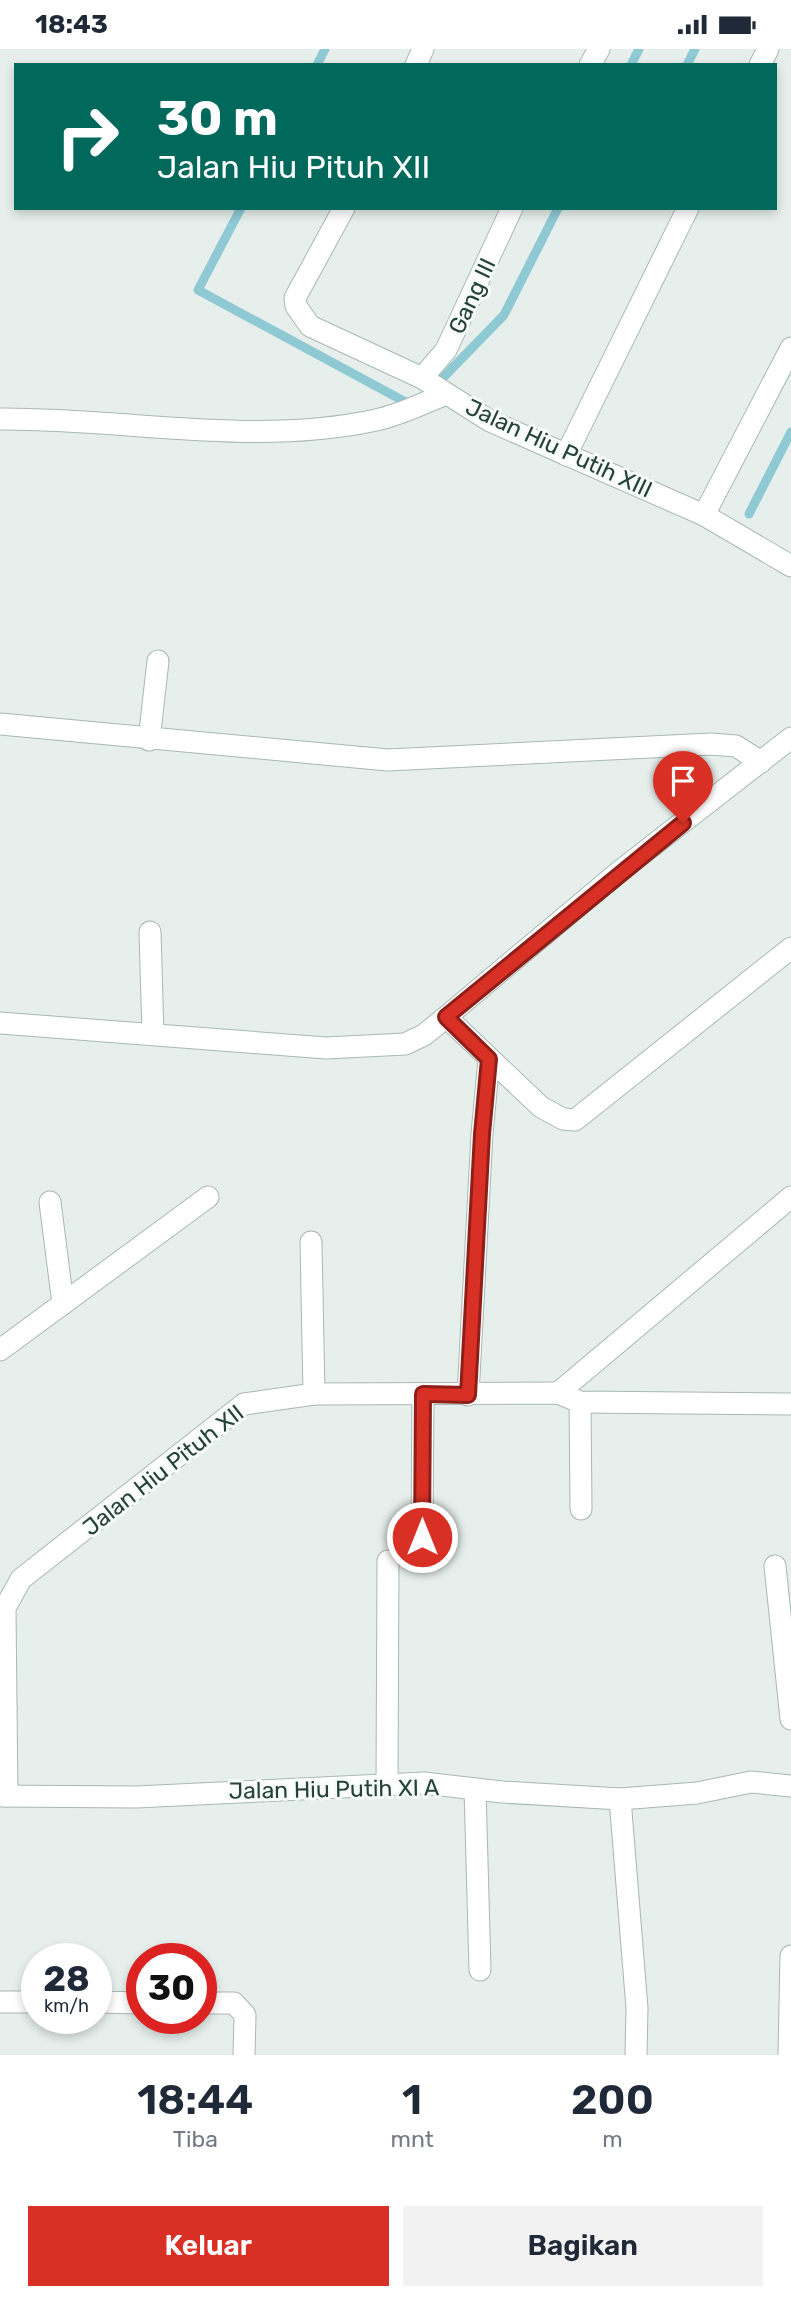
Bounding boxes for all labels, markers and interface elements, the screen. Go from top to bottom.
text: 18:43 [35,9,108,40]
text: 30 m [157,89,278,147]
icon: right [42,91,133,182]
text: Jalan Hiu Pituh XII [157,148,430,186]
street label: Gang III [442,254,502,338]
street label: Jalan Hiu Putih XIII [461,392,657,504]
pin [653,751,713,823]
icon: arrive [664,762,702,800]
street label: Jalan Hiu Pituh XII [77,1398,249,1542]
position arrow [385,1500,459,1574]
street label: Jalan Hiu Putih XI A [228,1773,440,1805]
speed limit sign: 30 [126,1943,217,2034]
text: 28 [43,1958,90,2000]
text: km/h [44,1995,89,2017]
text: 18:44 [137,2075,253,2125]
text: 1 [402,2075,422,2125]
text: 200 [571,2075,654,2125]
text: Tiba [173,2125,218,2153]
text: mnt [391,2125,434,2153]
text: m [602,2125,623,2153]
button: Keluar [28,2206,389,2286]
button: Bagikan [403,2206,763,2286]

